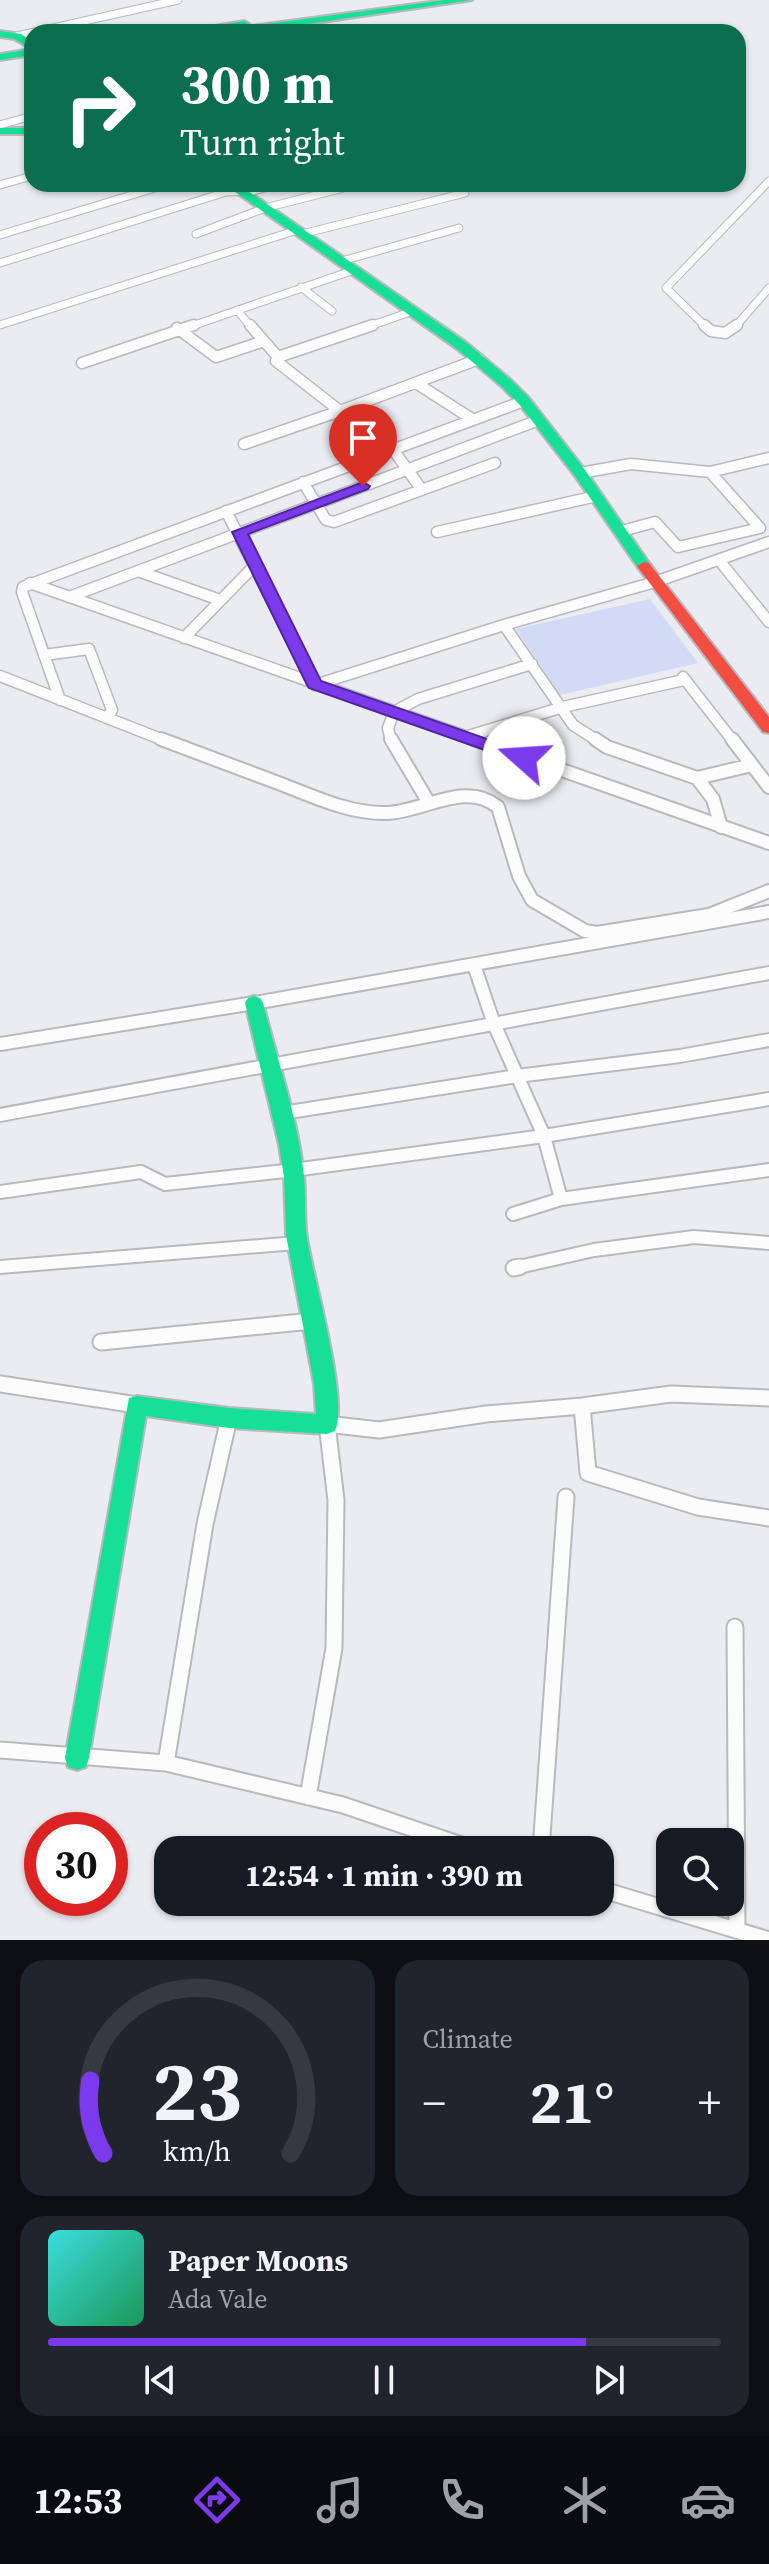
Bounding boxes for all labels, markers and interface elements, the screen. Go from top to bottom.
text: 300 m [180,45,334,122]
icon: right [48,56,152,160]
text: Turn right [180,118,345,167]
pin [329,404,397,486]
icon: arrive [341,416,385,460]
position arrow [482,716,566,800]
speed limit sign: 30 [24,1812,128,1916]
map controls [656,1828,744,1916]
button: search [656,1828,744,1916]
text: 12:54 · 1 min · 390 m [245,1855,523,1896]
text: Climate [423,2021,513,2057]
text: 23 [152,2034,242,2148]
text: 21° [529,2061,614,2143]
text: − [423,2072,446,2133]
text: + [698,2072,721,2133]
text: km/h [163,2131,231,2171]
text: Paper Moons [168,2240,348,2281]
text: Ada Vale [168,2281,267,2317]
icon: previous [138,2358,182,2402]
icon: pause [362,2358,406,2402]
icon: next [587,2358,631,2402]
icon: directions [189,2472,245,2528]
icon: music [312,2472,368,2528]
icon: phone [434,2472,490,2528]
icon: climate [557,2472,613,2528]
icon: car [680,2472,736,2528]
text: 12:53 [33,2476,122,2525]

